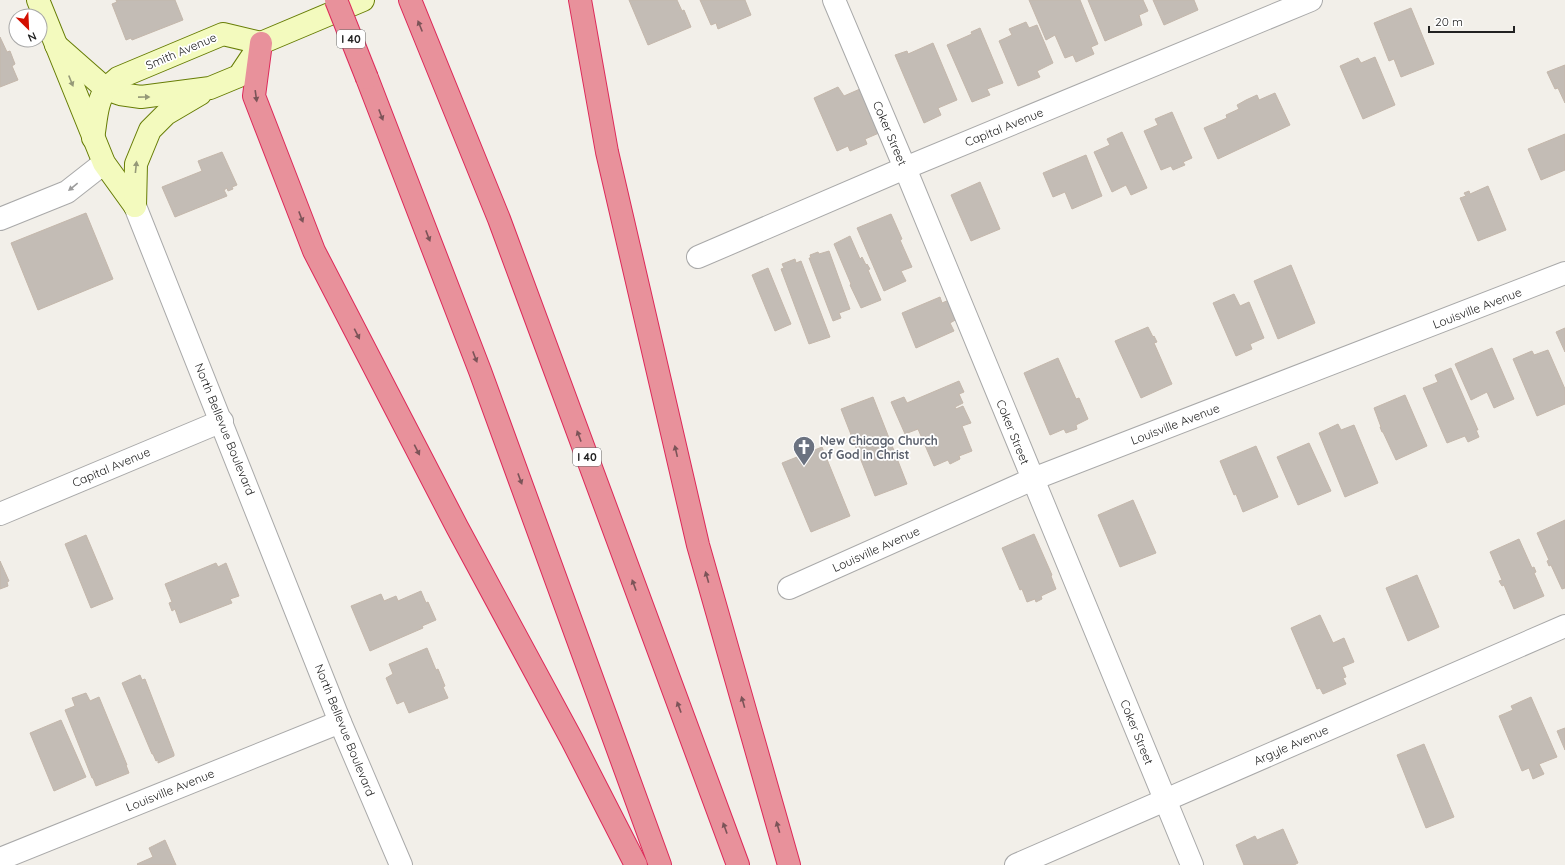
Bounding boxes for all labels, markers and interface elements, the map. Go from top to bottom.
north arrow [8,8,48,48]
scale bar [1429,8,1514,34]
text: 20 m [1435,14,1463,29]
one-way arrow [417,19,423,31]
text: N [26,29,39,45]
street label: Smith Avenue [143,29,219,73]
road number: I 40 [337,30,365,48]
one-way arrow [68,76,74,88]
one-way arrow [253,89,259,102]
one-way arrow [138,93,150,100]
street label: Coker Street [870,98,910,168]
street label: Capital Avenue [963,104,1046,150]
one-way arrow [378,109,384,121]
one-way arrow [133,161,140,173]
one-way arrow [67,183,78,191]
one-way arrow [299,212,305,224]
one-way arrow [425,230,431,242]
street label: Louisville Avenue [1430,284,1524,332]
one-way arrow [354,328,360,340]
one-way arrow [472,351,478,362]
street label: North Bellevue Boulevard [192,361,258,497]
street label: Coker Street [993,397,1033,467]
street label: Louisville Avenue [1128,400,1222,448]
one-way arrow [576,430,582,442]
place label: New Chicago Church of God in Christ [820,433,938,462]
church icon: New Chicago Church of God in Christ [791,434,817,467]
street label: Capital Avenue [70,444,152,490]
one-way arrow [414,444,420,455]
one-way arrow [673,445,679,457]
road number: I 40 [573,448,601,466]
one-way arrow [517,473,523,485]
street label: Louisville Avenue [830,523,922,575]
one-way arrow [704,571,710,583]
one-way arrow [631,578,637,590]
street label: North Bellevue Boulevard [312,662,378,798]
one-way arrow [740,696,746,708]
street label: Coker Street [1117,697,1157,767]
one-way arrow [676,700,682,712]
street label: Argyle Avenue [1251,722,1331,768]
street label: Louisville Avenue [124,765,217,815]
one-way arrow [775,821,781,833]
one-way arrow [721,822,727,834]

